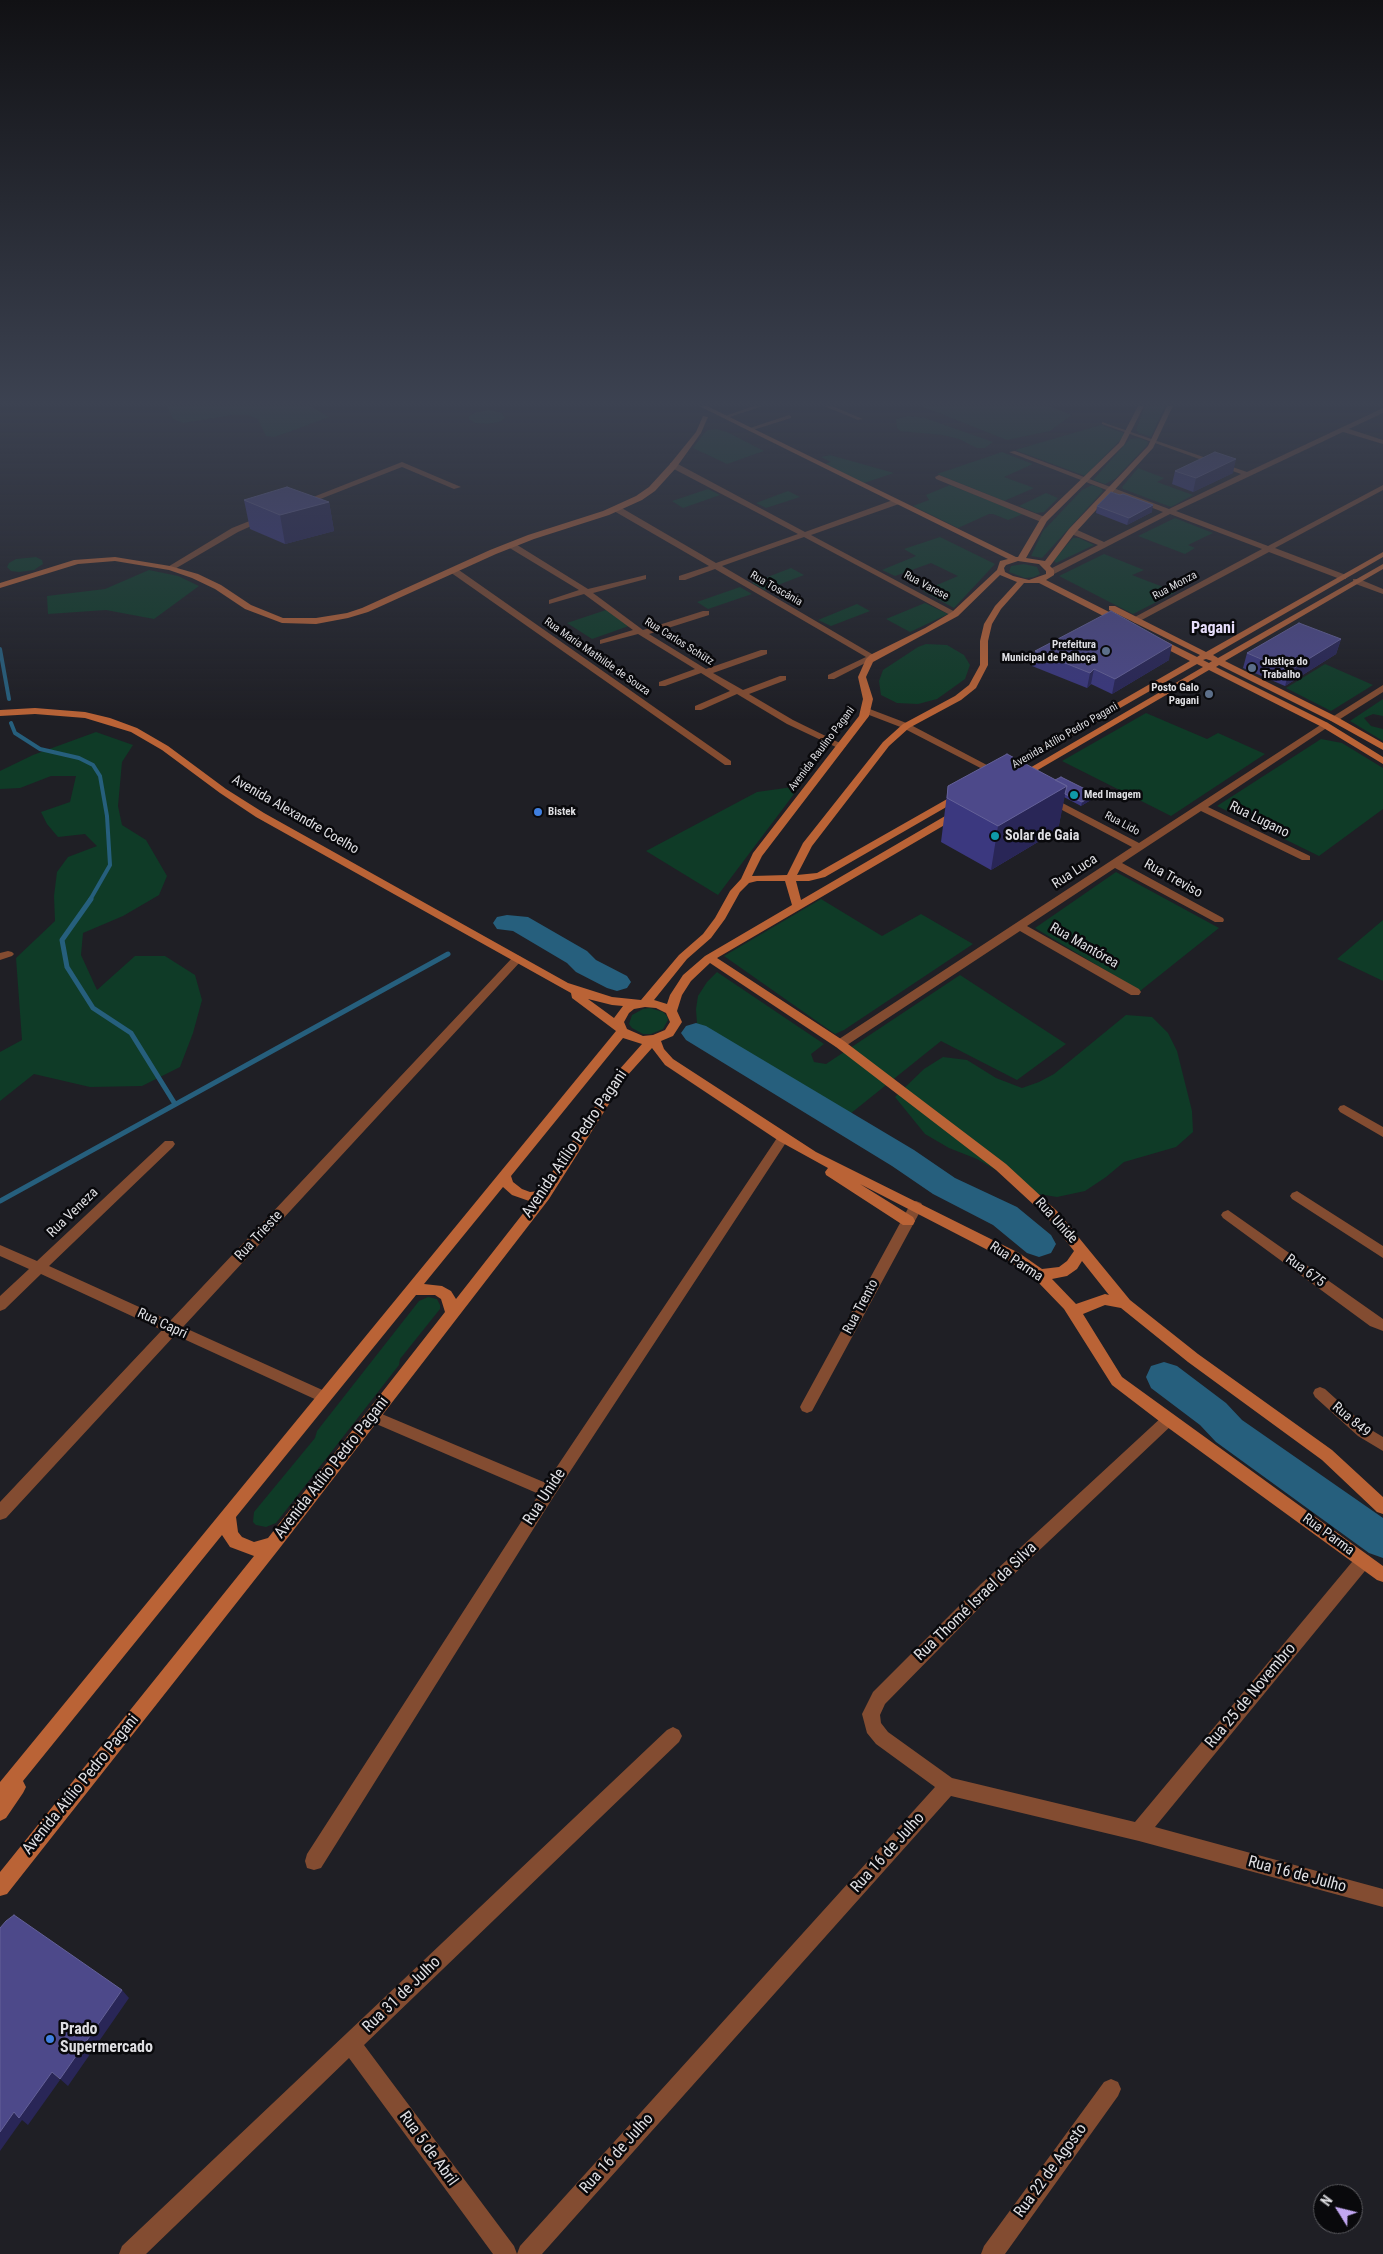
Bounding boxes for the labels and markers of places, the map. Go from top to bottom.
place label: Prefeitura Municipal de Palhoça [1002,638,1096,664]
marker: Prefeitura Municipal de Palhoça [1100,645,1112,657]
place label: Justiça do Trabalho [1262,655,1308,681]
marker: Justiça do Trabalho [1246,662,1258,674]
place label: Posto Galo Pagani [1151,681,1199,707]
marker: Posto Galo Pagani [1203,688,1215,700]
place label: Med Imagem [1084,788,1141,802]
marker: Med Imagem [1068,789,1080,801]
place label: Bistek [548,805,576,819]
marker: Bistek [532,806,544,818]
place label: Solar de Gaia [1005,828,1079,844]
marker: Solar de Gaia [989,830,1001,842]
place label: Prado Supermercado [60,2020,153,2058]
marker: Prado Supermercado [44,2033,56,2045]

